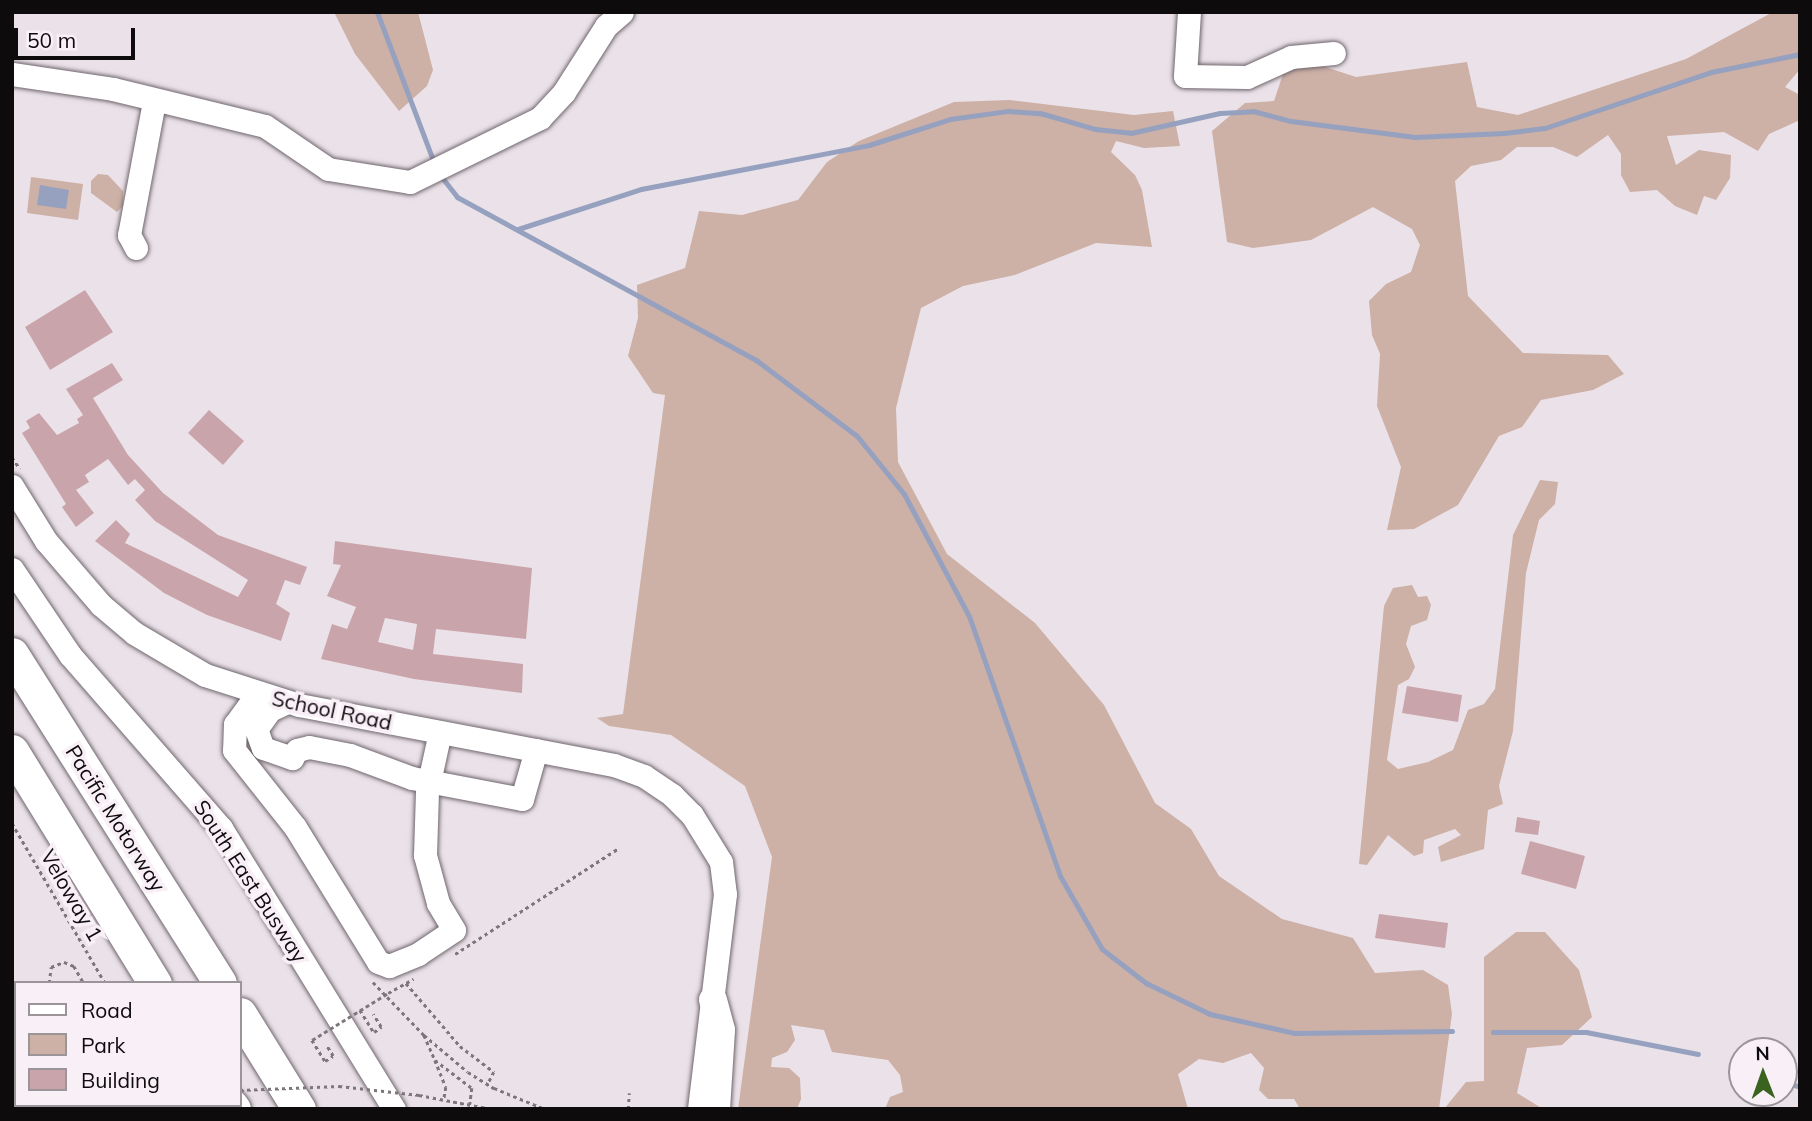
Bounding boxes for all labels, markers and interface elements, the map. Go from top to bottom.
scale bar [18,14,138,58]
text: 50 m [27,27,76,53]
street label: School Road [270,685,394,735]
street label: Pacific Motorway [61,740,171,896]
street label: South East Busway [189,795,313,967]
street label: Veloway 1 [36,845,108,945]
legend [14,981,242,1107]
text: Road [81,997,132,1023]
text: Park [81,1032,125,1058]
north arrow [1728,1037,1798,1107]
text: N [1755,1041,1770,1065]
text: Building [81,1067,160,1093]

